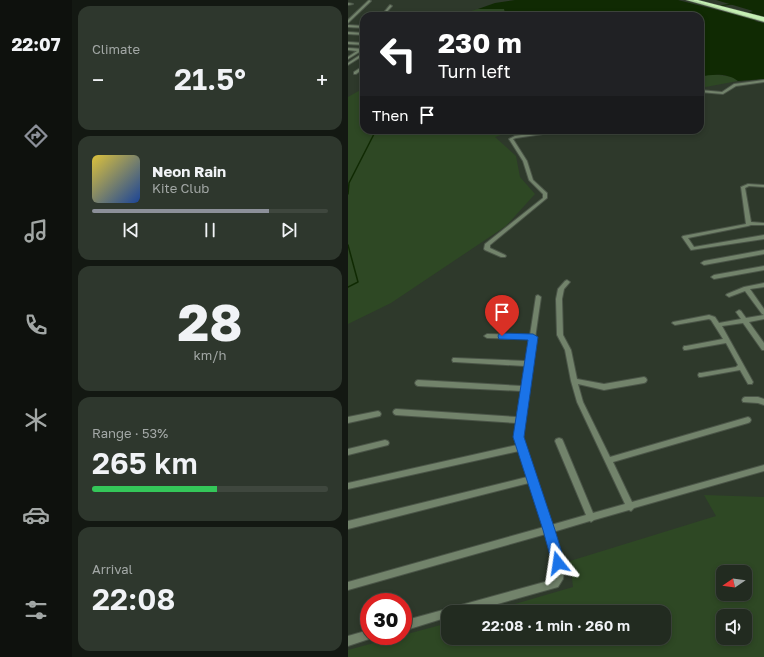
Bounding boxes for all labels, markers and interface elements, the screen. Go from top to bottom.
text: 230 m [438,26,522,59]
icon: left [372,28,424,80]
text: 22:07 [11,33,61,55]
text: Climate [92,41,140,57]
text: Turn left [438,60,511,82]
text: 21.5° [174,61,246,97]
text: − [92,66,104,93]
text: + [316,66,328,93]
icon: arrive [416,104,438,126]
text: Then [372,106,408,124]
icon: directions [22,122,50,150]
text: Neon Rain [152,162,226,180]
text: Kite Club [152,180,209,196]
icon: music [22,217,50,245]
icon: previous [120,219,142,241]
icon: pause [199,219,221,241]
icon: next [278,219,300,241]
text: 28 [177,290,243,352]
pin [485,295,519,336]
icon: arrive [491,301,513,323]
icon: phone [22,311,50,339]
text: km/h [193,347,227,363]
icon: climate [22,406,50,434]
text: Range · 53% [92,425,168,441]
text: 265 km [92,445,198,481]
icon: car [22,501,50,529]
position arrow [537,542,579,584]
text: Arrival [92,561,133,577]
north arrow [716,565,752,601]
map controls [716,565,752,645]
text: 22:08 [92,581,175,617]
speed limit sign: 30 [360,593,412,645]
icon: filters [22,596,50,624]
button: sound [716,609,752,645]
text: 22:08 · 1 min · 260 m [482,616,630,634]

